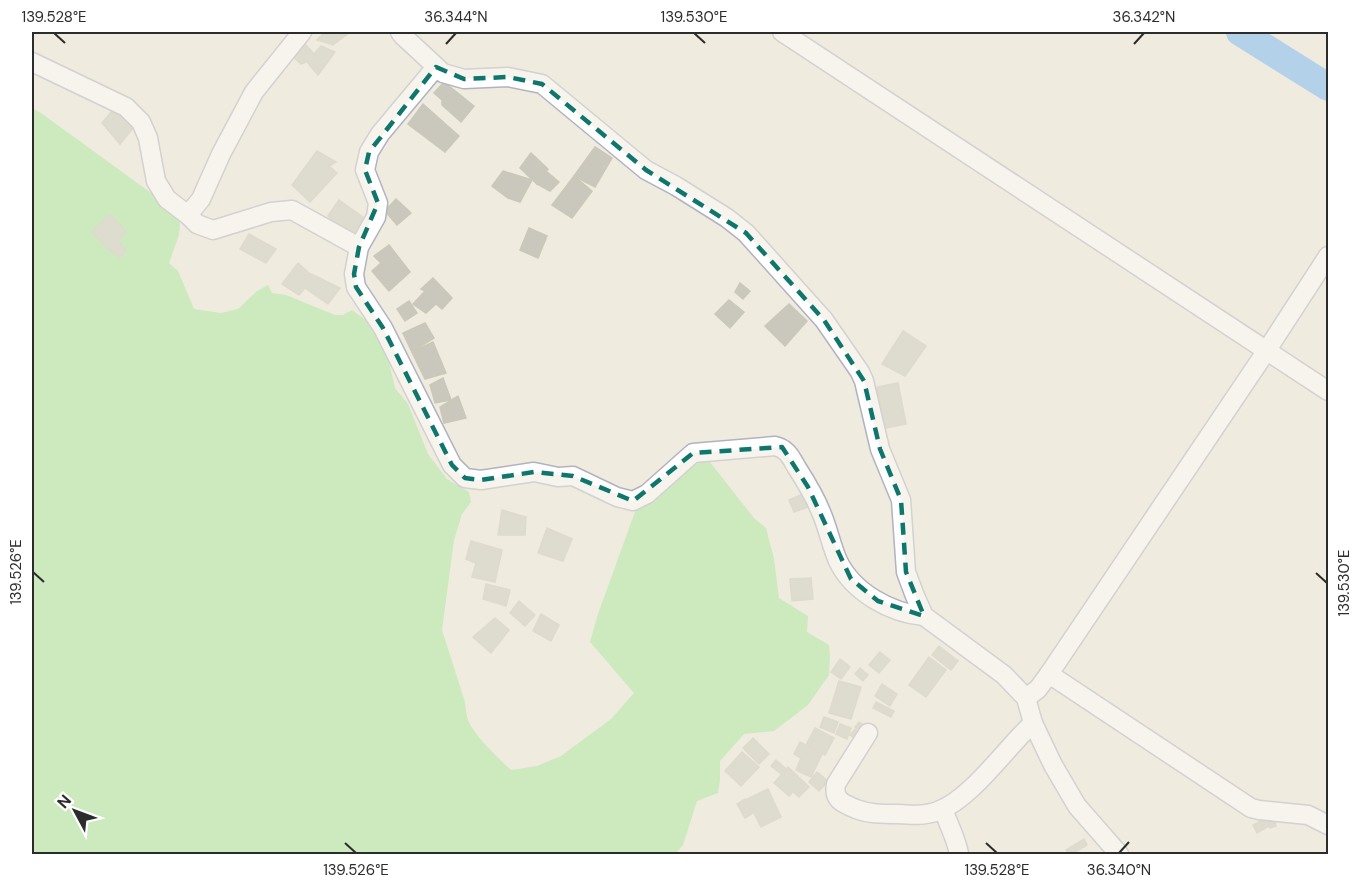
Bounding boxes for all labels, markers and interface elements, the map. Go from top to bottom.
text: 139.528°E [21,7,87,27]
text: 36.344°N [424,7,488,27]
text: 139.530°E [661,7,727,27]
text: 36.342°N [1113,7,1175,27]
text: 139.526°E [6,539,26,605]
text: 139.530°E [1334,550,1354,616]
north arrow [45,781,105,841]
text: N [52,790,76,813]
text: 139.526°E [323,860,389,880]
text: 139.528°E [964,860,1030,880]
text: 36.340°N [1087,860,1151,880]

